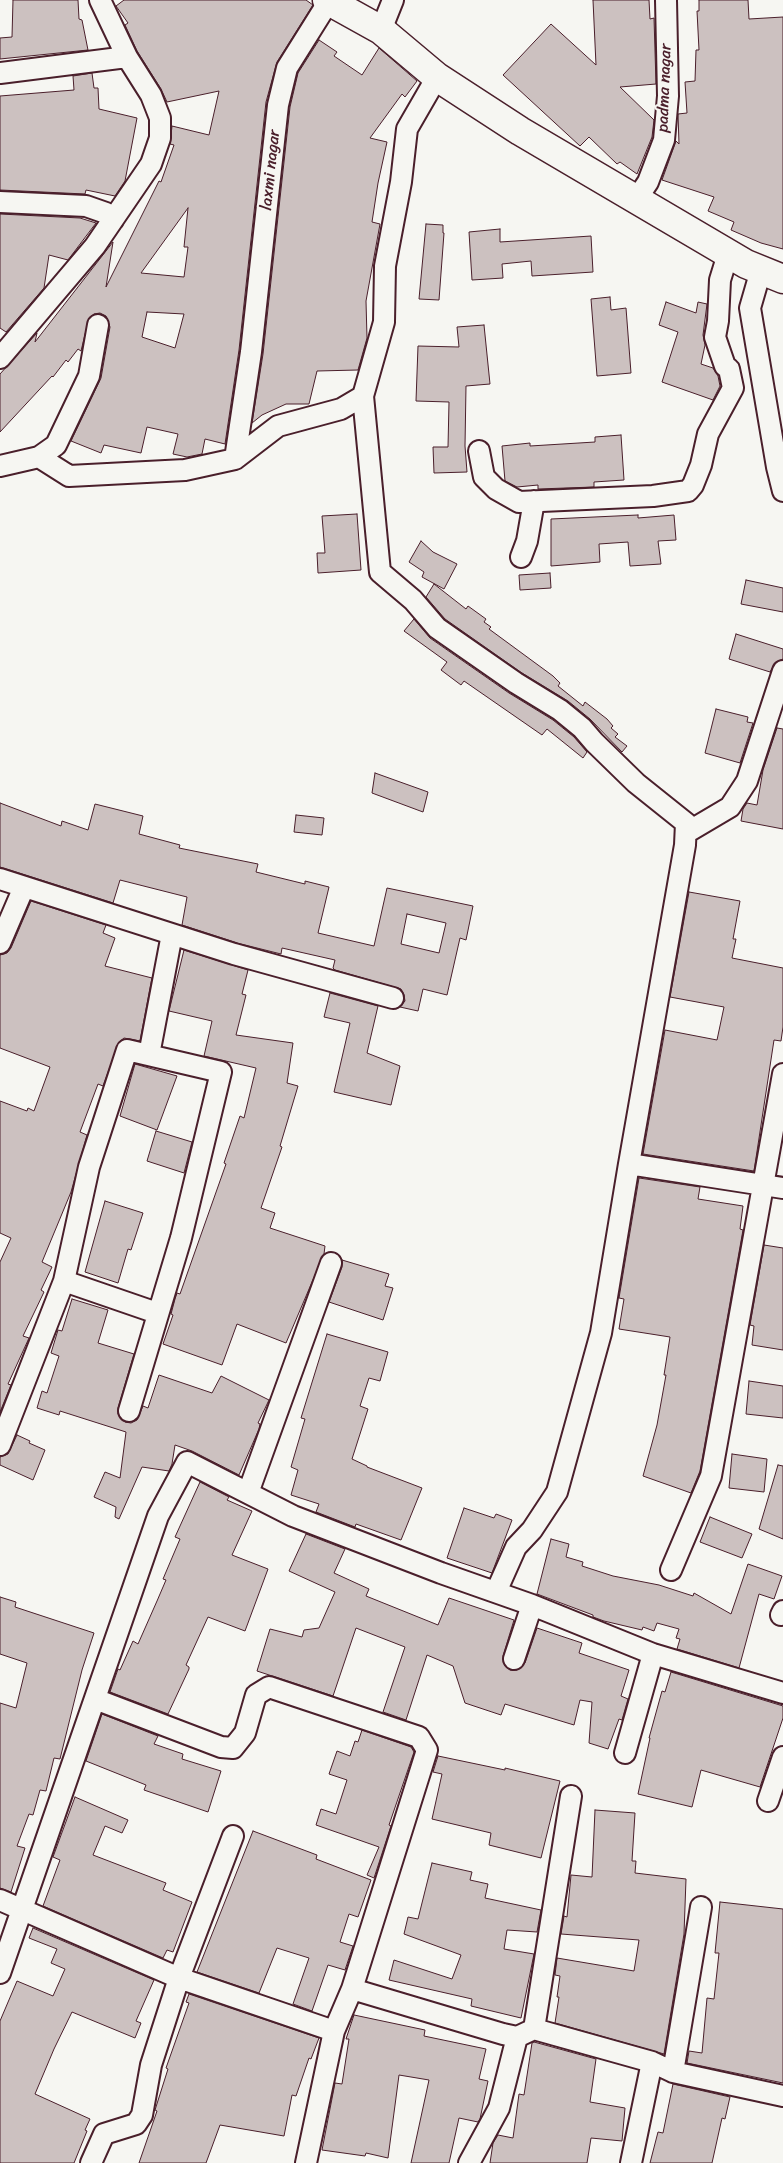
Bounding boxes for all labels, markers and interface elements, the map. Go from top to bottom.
street label: padma nagar [654,43,676,133]
street label: laxmi nagar [257,129,285,211]

